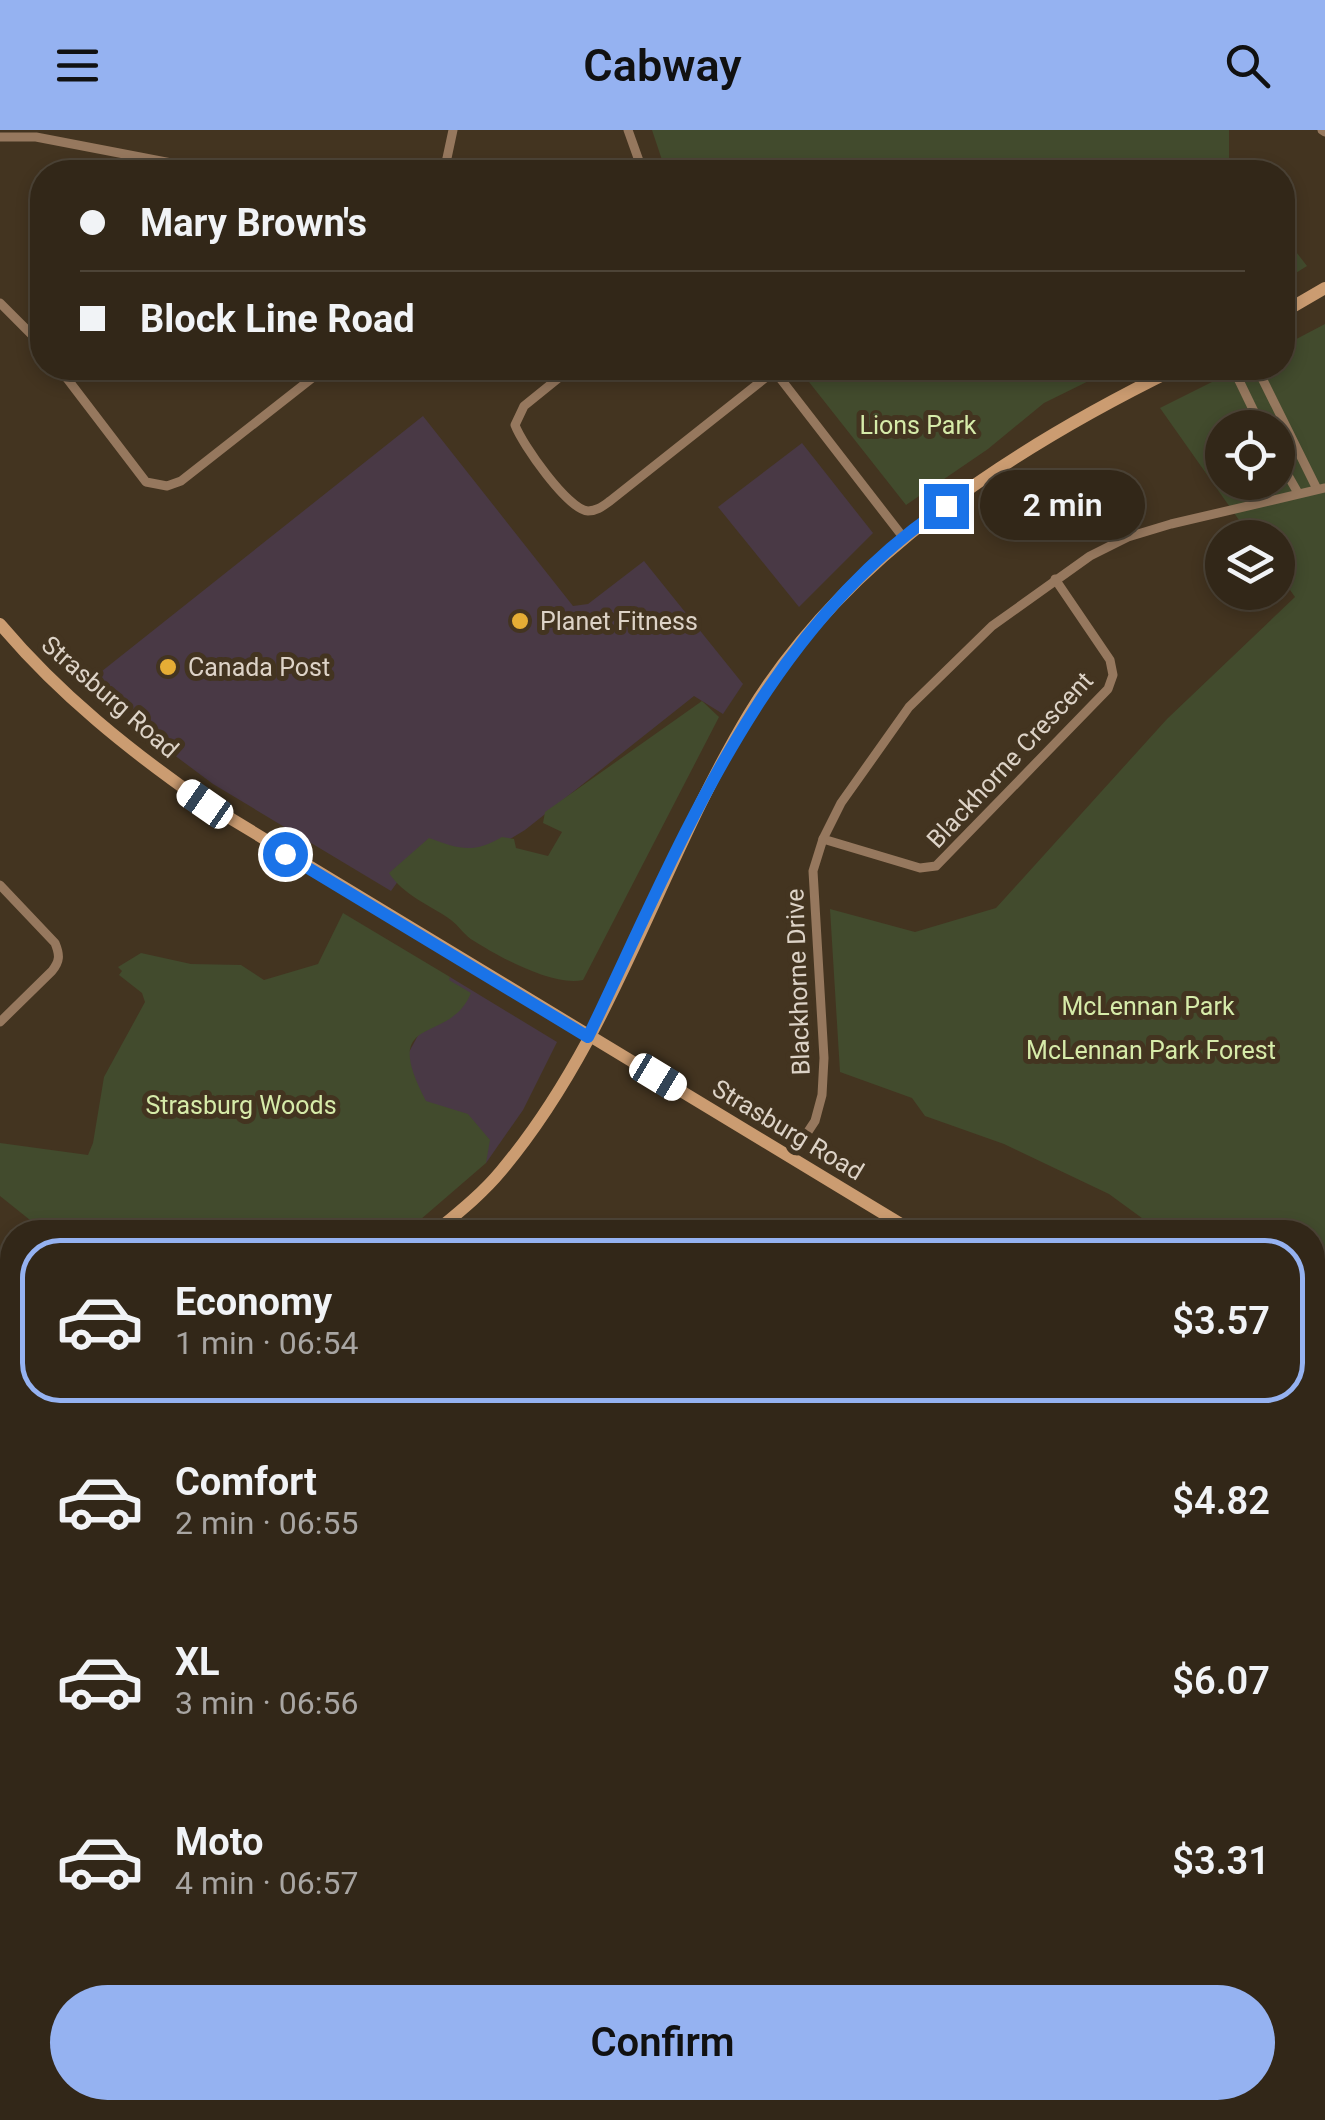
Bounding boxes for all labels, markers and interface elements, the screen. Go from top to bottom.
icon: menu [50,38,105,93]
icon: search [1220,38,1275,93]
text: Cabway [583,39,742,92]
text: Mary Brown's [140,201,367,245]
text: Block Line Road [140,297,415,341]
map controls [1205,410,1295,610]
button: locate [1205,410,1295,500]
park label: Lions Park [859,411,977,440]
callout: 2 min [981,471,1146,541]
route end [924,484,969,529]
text: 2 min [1022,486,1103,524]
button: layers [1205,520,1295,610]
place label: Planet Fitness [540,607,698,636]
marker: Planet Fitness [509,610,531,632]
street label: Strasburg Road [36,630,184,764]
place label: Canada Post [188,653,330,682]
marker: Canada Post [157,656,179,678]
street label: Blackhorne Crescent [921,666,1099,854]
car [172,775,238,833]
route start [263,832,308,877]
street label: Blackhorne Drive [780,888,816,1076]
park label: McLennan Park [1061,992,1235,1021]
park label: McLennan Park Forest [1026,1036,1276,1065]
car [625,1049,691,1105]
street label: Strasburg Road [707,1073,869,1187]
park label: Strasburg Woods [145,1091,337,1120]
icon: car [55,1276,145,1366]
text: Economy [175,1280,332,1324]
text: $3.57 [1172,1299,1270,1343]
text: 1 min · 06:54 [175,1324,358,1362]
icon: car [55,1456,145,1546]
text: Comfort [175,1460,317,1504]
text: $4.82 [1172,1479,1270,1523]
text: 2 min · 06:55 [175,1504,358,1542]
icon: car [55,1636,145,1726]
text: XL [175,1640,220,1684]
text: $6.07 [1172,1659,1270,1703]
text: 3 min · 06:56 [175,1684,358,1722]
icon: car [55,1816,145,1906]
text: Moto [175,1820,264,1864]
text: $3.31 [1172,1839,1270,1883]
text: 4 min · 06:57 [175,1864,358,1902]
button: Confirm [50,1985,1275,2100]

